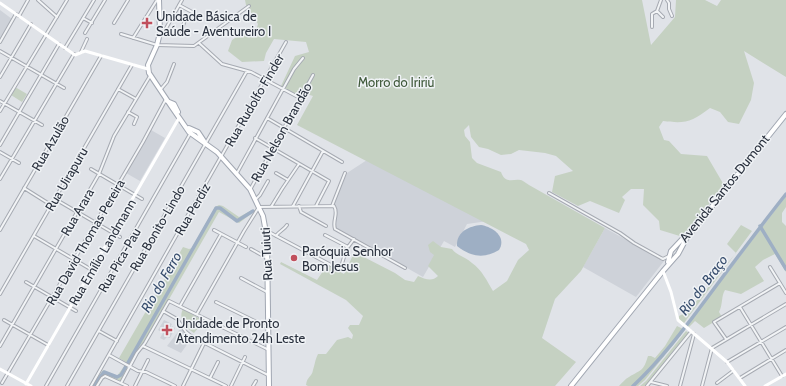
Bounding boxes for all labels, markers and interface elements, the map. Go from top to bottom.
place label: Unidade Básica de Saúde - Aventureiro I [156,8,271,39]
marker: Unidade Básica de Saúde - Aventureiro I [141,17,153,29]
street label: Rua Rudolfo Finder [221,50,288,149]
park label: Morro do Iririú [358,74,435,90]
street label: Rua Nelson Brandão [247,80,315,184]
street label: Rua Azulão [28,113,72,173]
street label: Avenida Santos Dumont [676,130,773,245]
street label: Rua Uirapuru [41,144,91,214]
street label: Rua David Thomas Pereira [42,175,128,308]
street label: Rua Perdiz [171,180,213,238]
street label: Rua Bonito-Lindo [126,182,188,274]
street label: Rua Arara [57,185,97,239]
street label: Rua Emílio Landmann [65,196,139,308]
street label: Rua Pica-Pau [94,225,144,295]
street label: Rua Tuiuti [257,227,275,281]
place label: Paróquia Senhor Bom Jesus [302,243,393,274]
water label: Rio do Ferro [137,249,185,315]
water label: Rio do Braço [675,251,731,319]
marker: Paróquia Senhor Bom Jesus [289,253,299,263]
place label: Unidade de Pronto Atendimento 24h Leste [176,315,306,346]
marker: Unidade de Pronto Atendimento 24h Leste [161,324,173,336]

